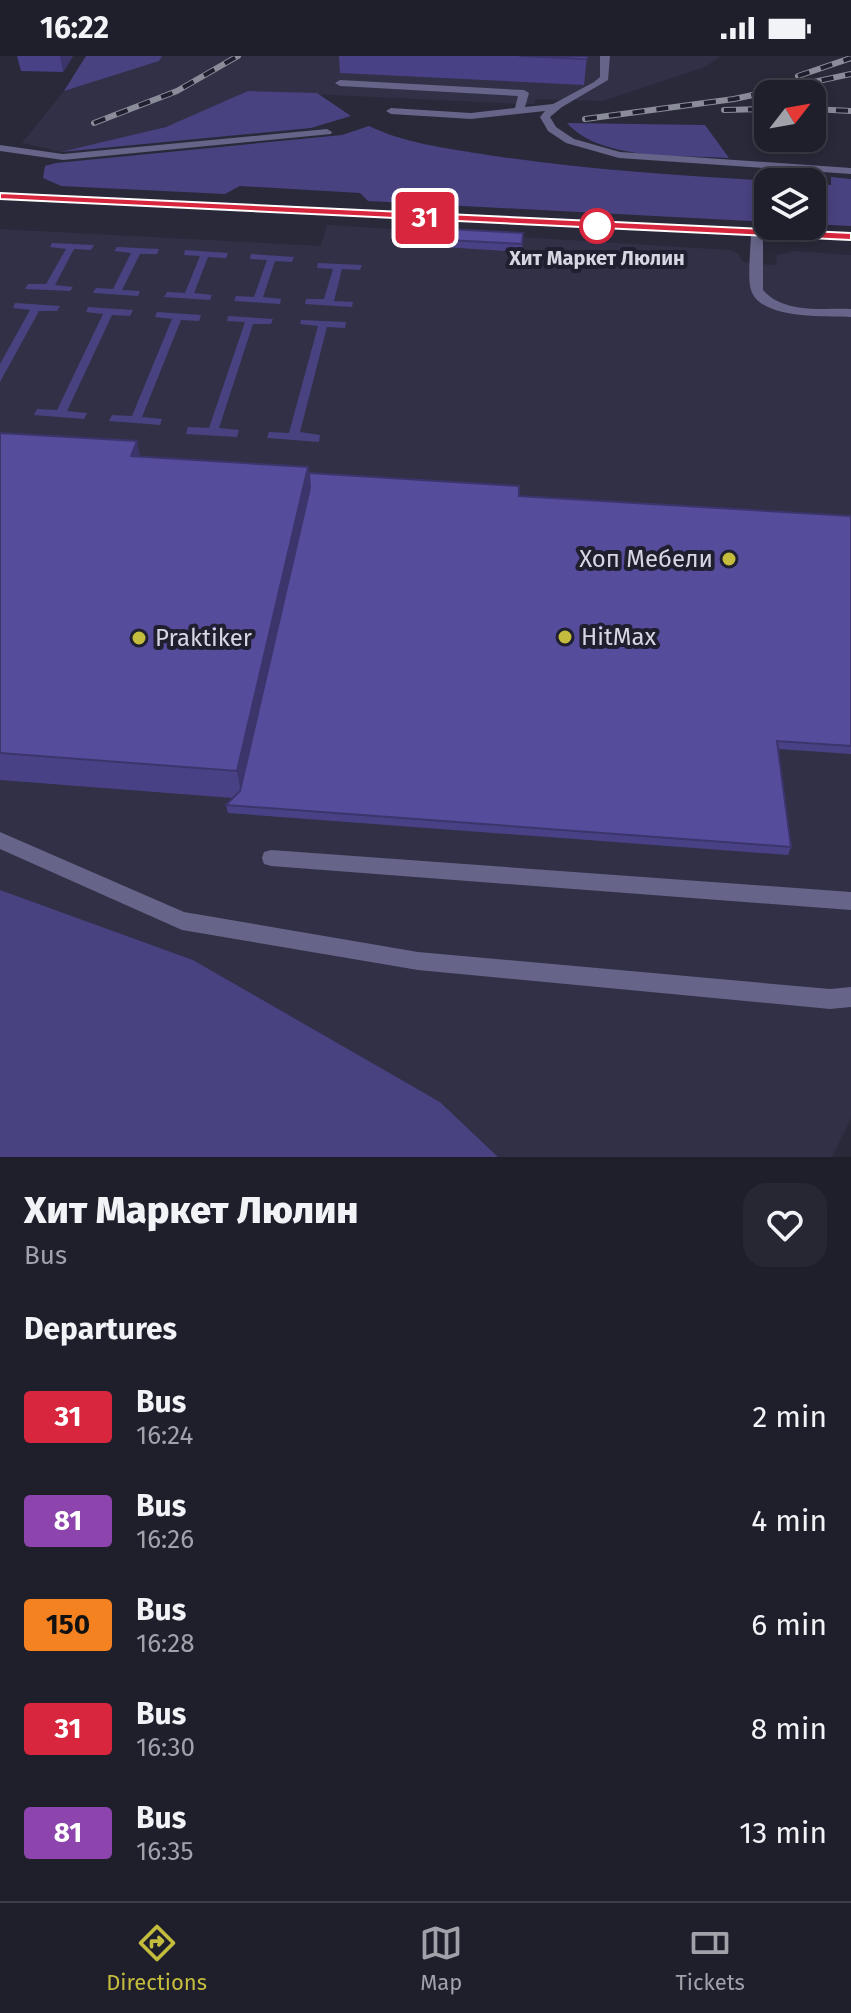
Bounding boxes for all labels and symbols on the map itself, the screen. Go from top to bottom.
north arrow [754,80,826,152]
line badge: 31 [389,192,461,244]
marker: Хит Маркет Люлин [580,209,614,243]
place label: Хит Маркет Люлин [508,246,685,270]
place label: Хоп Мебели [579,545,713,573]
marker: Хоп Мебели [720,550,738,568]
place label: HitMax [581,623,656,651]
place label: Praktiker [155,624,253,652]
marker: HitMax [556,628,574,646]
marker: Praktiker [130,629,148,647]

